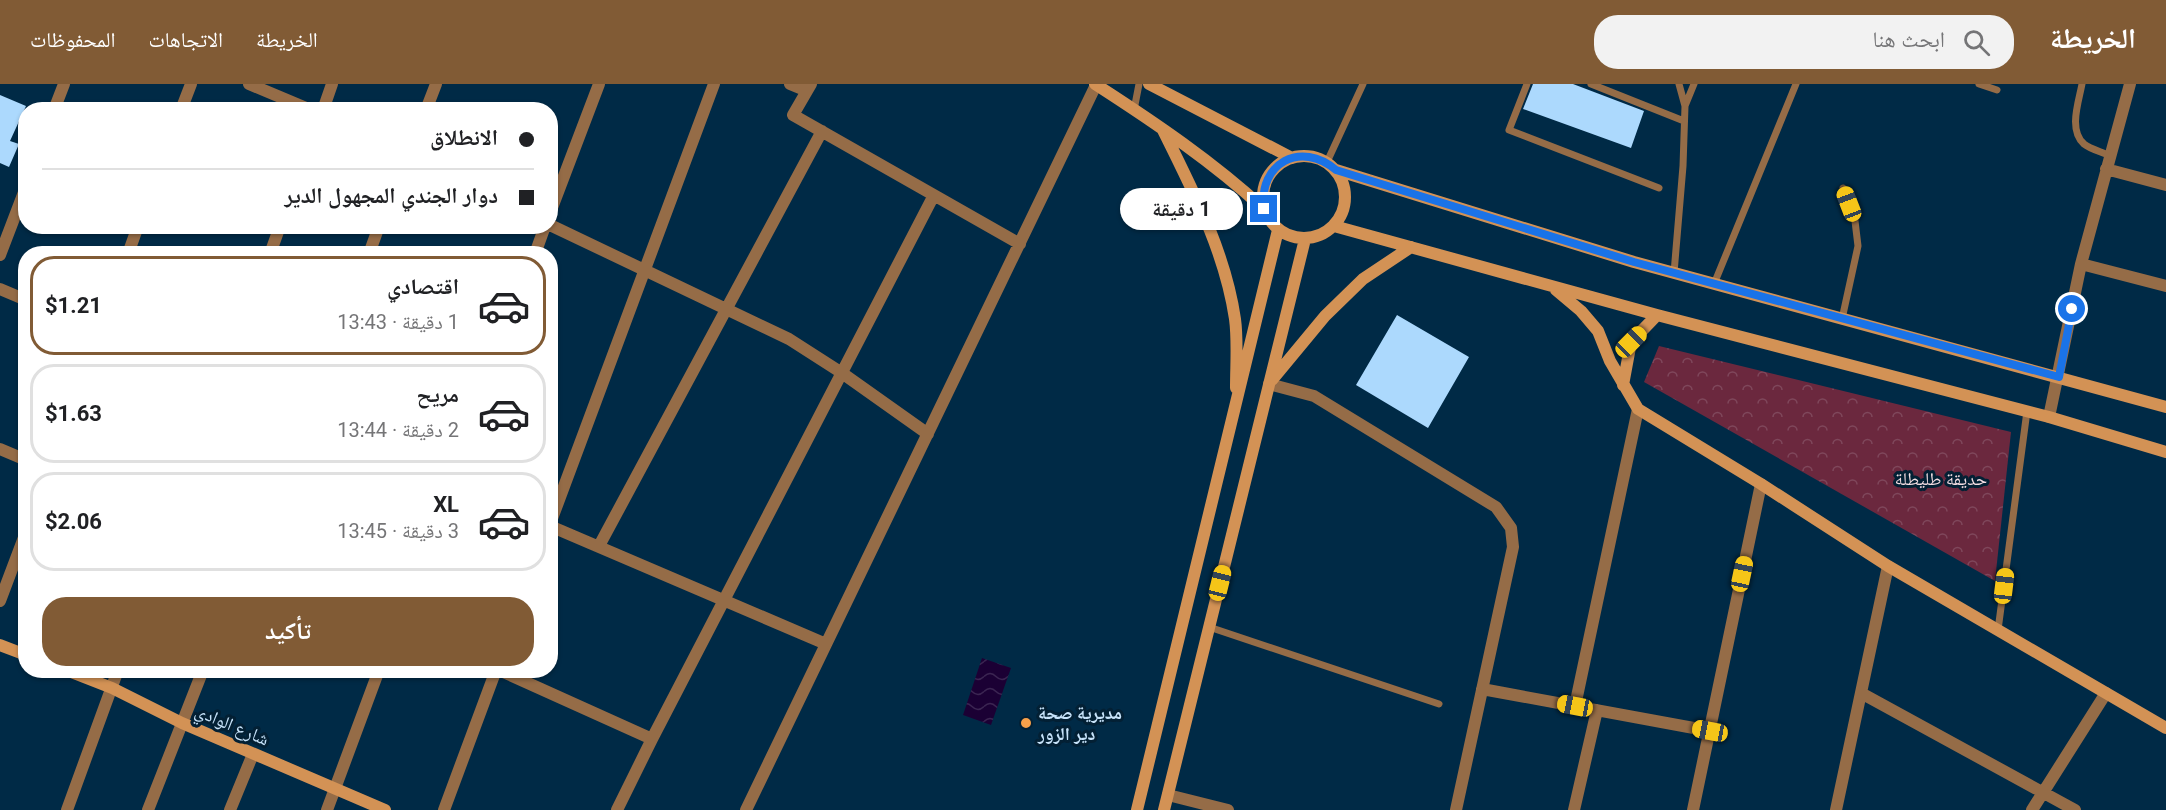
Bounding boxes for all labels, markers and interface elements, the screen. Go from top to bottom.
search box [1594,15,2014,69]
text: الخريطة [2050,22,2136,55]
icon: search [1960,26,1993,59]
text: ابحث هنا [1873,27,1945,52]
text: المحفوظات [30,28,115,52]
text: الاتجاهات [148,28,223,52]
text: الخريطة [256,28,318,52]
text: الانطلاق [430,125,498,150]
text: دوار الجندي المجهول الدير [285,183,498,208]
car [1834,184,1864,224]
callout: 1 دقيقة [1120,188,1243,230]
route end [1250,195,1277,222]
text: 1 دقيقة [1152,197,1211,221]
text: اقتصادي [387,274,459,299]
icon: car [477,279,531,333]
text: $1.21 [45,293,102,318]
route start [2058,295,2085,322]
text: 1 دقيقة · 13:43 [337,310,459,334]
car [1612,323,1650,361]
text: مريح [416,382,459,407]
icon: car [477,387,531,441]
text: $1.63 [45,401,102,426]
text: 2 دقيقة · 13:44 [337,418,459,442]
park label: حديقة طليطلة [1895,468,1987,489]
text: XL [433,492,459,517]
icon: car [477,495,531,549]
text: $2.06 [45,509,102,534]
text: 3 دقيقة · 13:45 [337,519,459,543]
car [1729,555,1755,593]
car [1207,563,1233,603]
car [1993,567,2015,605]
button: تأكيد [42,597,534,666]
car [1556,694,1594,718]
street label: شارع الوادي [190,700,272,754]
place label: مديرية صحة دير الزور [1037,702,1122,744]
marker: مديرية صحة دير الزور [1019,716,1033,730]
car [1691,719,1729,743]

